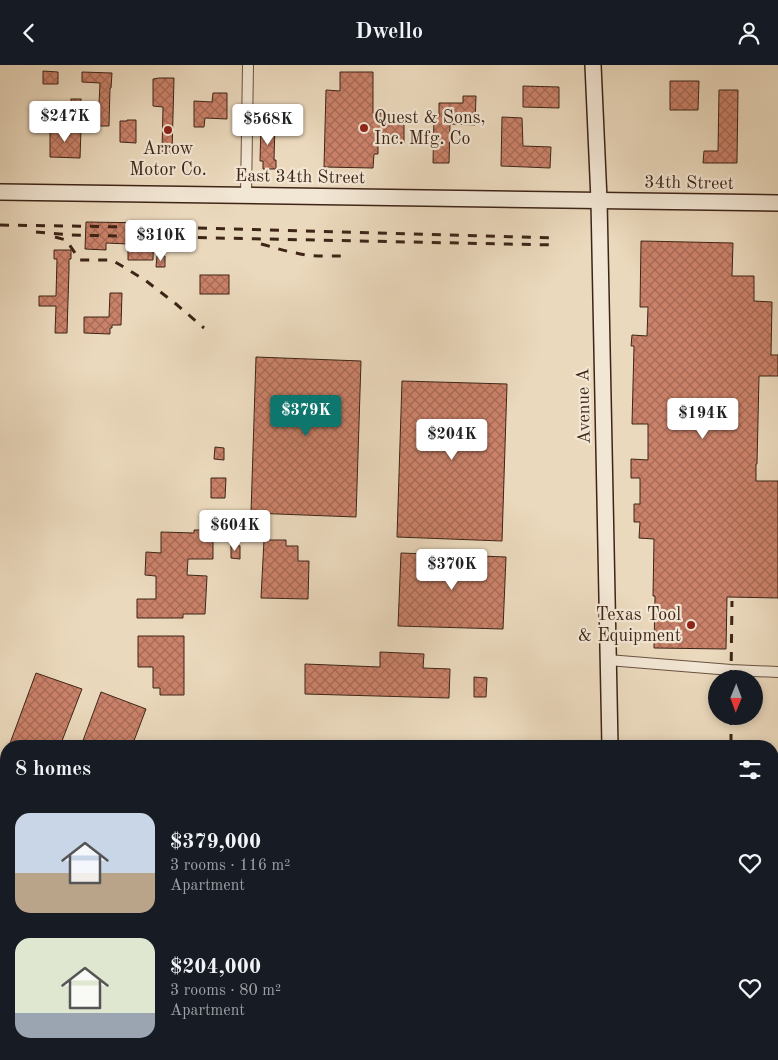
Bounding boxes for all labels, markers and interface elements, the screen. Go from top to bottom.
icon: back [15,19,43,47]
icon: person [735,19,763,47]
text: Dwello [355,21,423,43]
pin: $247K [30,101,100,143]
pin: $568K [233,103,303,146]
text: $247K [40,109,90,125]
place label: Quest & Sons, Inc. Mfg. Co [374,109,486,148]
text: $568K [243,112,293,128]
marker: Quest & Sons, Inc. Mfg. Co [358,122,370,134]
marker: Arrow Motor Co. [162,124,174,136]
place label: Arrow Motor Co. [129,140,207,179]
street label: East 34th Street [235,167,365,187]
street label: 34th Street [644,173,734,193]
pin: $310K [126,219,196,262]
text: $310K [136,228,186,244]
street label: Avenue A [574,368,594,444]
pin: $379K [271,395,341,437]
pin: $194K [668,397,738,440]
text: $379K [281,403,331,419]
text: $194K [678,406,728,422]
pin: $204K [417,419,487,461]
text: $204K [427,427,477,443]
pin: $604K [200,509,270,552]
text: $604K [210,518,260,534]
pin: $370K [417,549,487,591]
text: $370K [427,557,477,573]
place label: Texas Tool & Equipment [578,606,681,645]
marker: Texas Tool & Equipment [685,619,697,631]
north arrow [708,670,762,725]
map controls [708,670,763,725]
icon: filters [736,756,764,784]
text: 8 homes [15,759,91,780]
text: $379,000 [170,832,261,853]
icon: home [55,833,115,893]
icon: heart [736,849,764,877]
text: 3 rooms · 116 m² [170,858,290,874]
text: Apartment [170,878,245,894]
text: $204,000 [170,957,261,978]
icon: home [55,958,115,1018]
icon: heart [736,974,764,1002]
text: 3 rooms · 80 m² [170,983,281,999]
text: Apartment [170,1003,245,1019]

